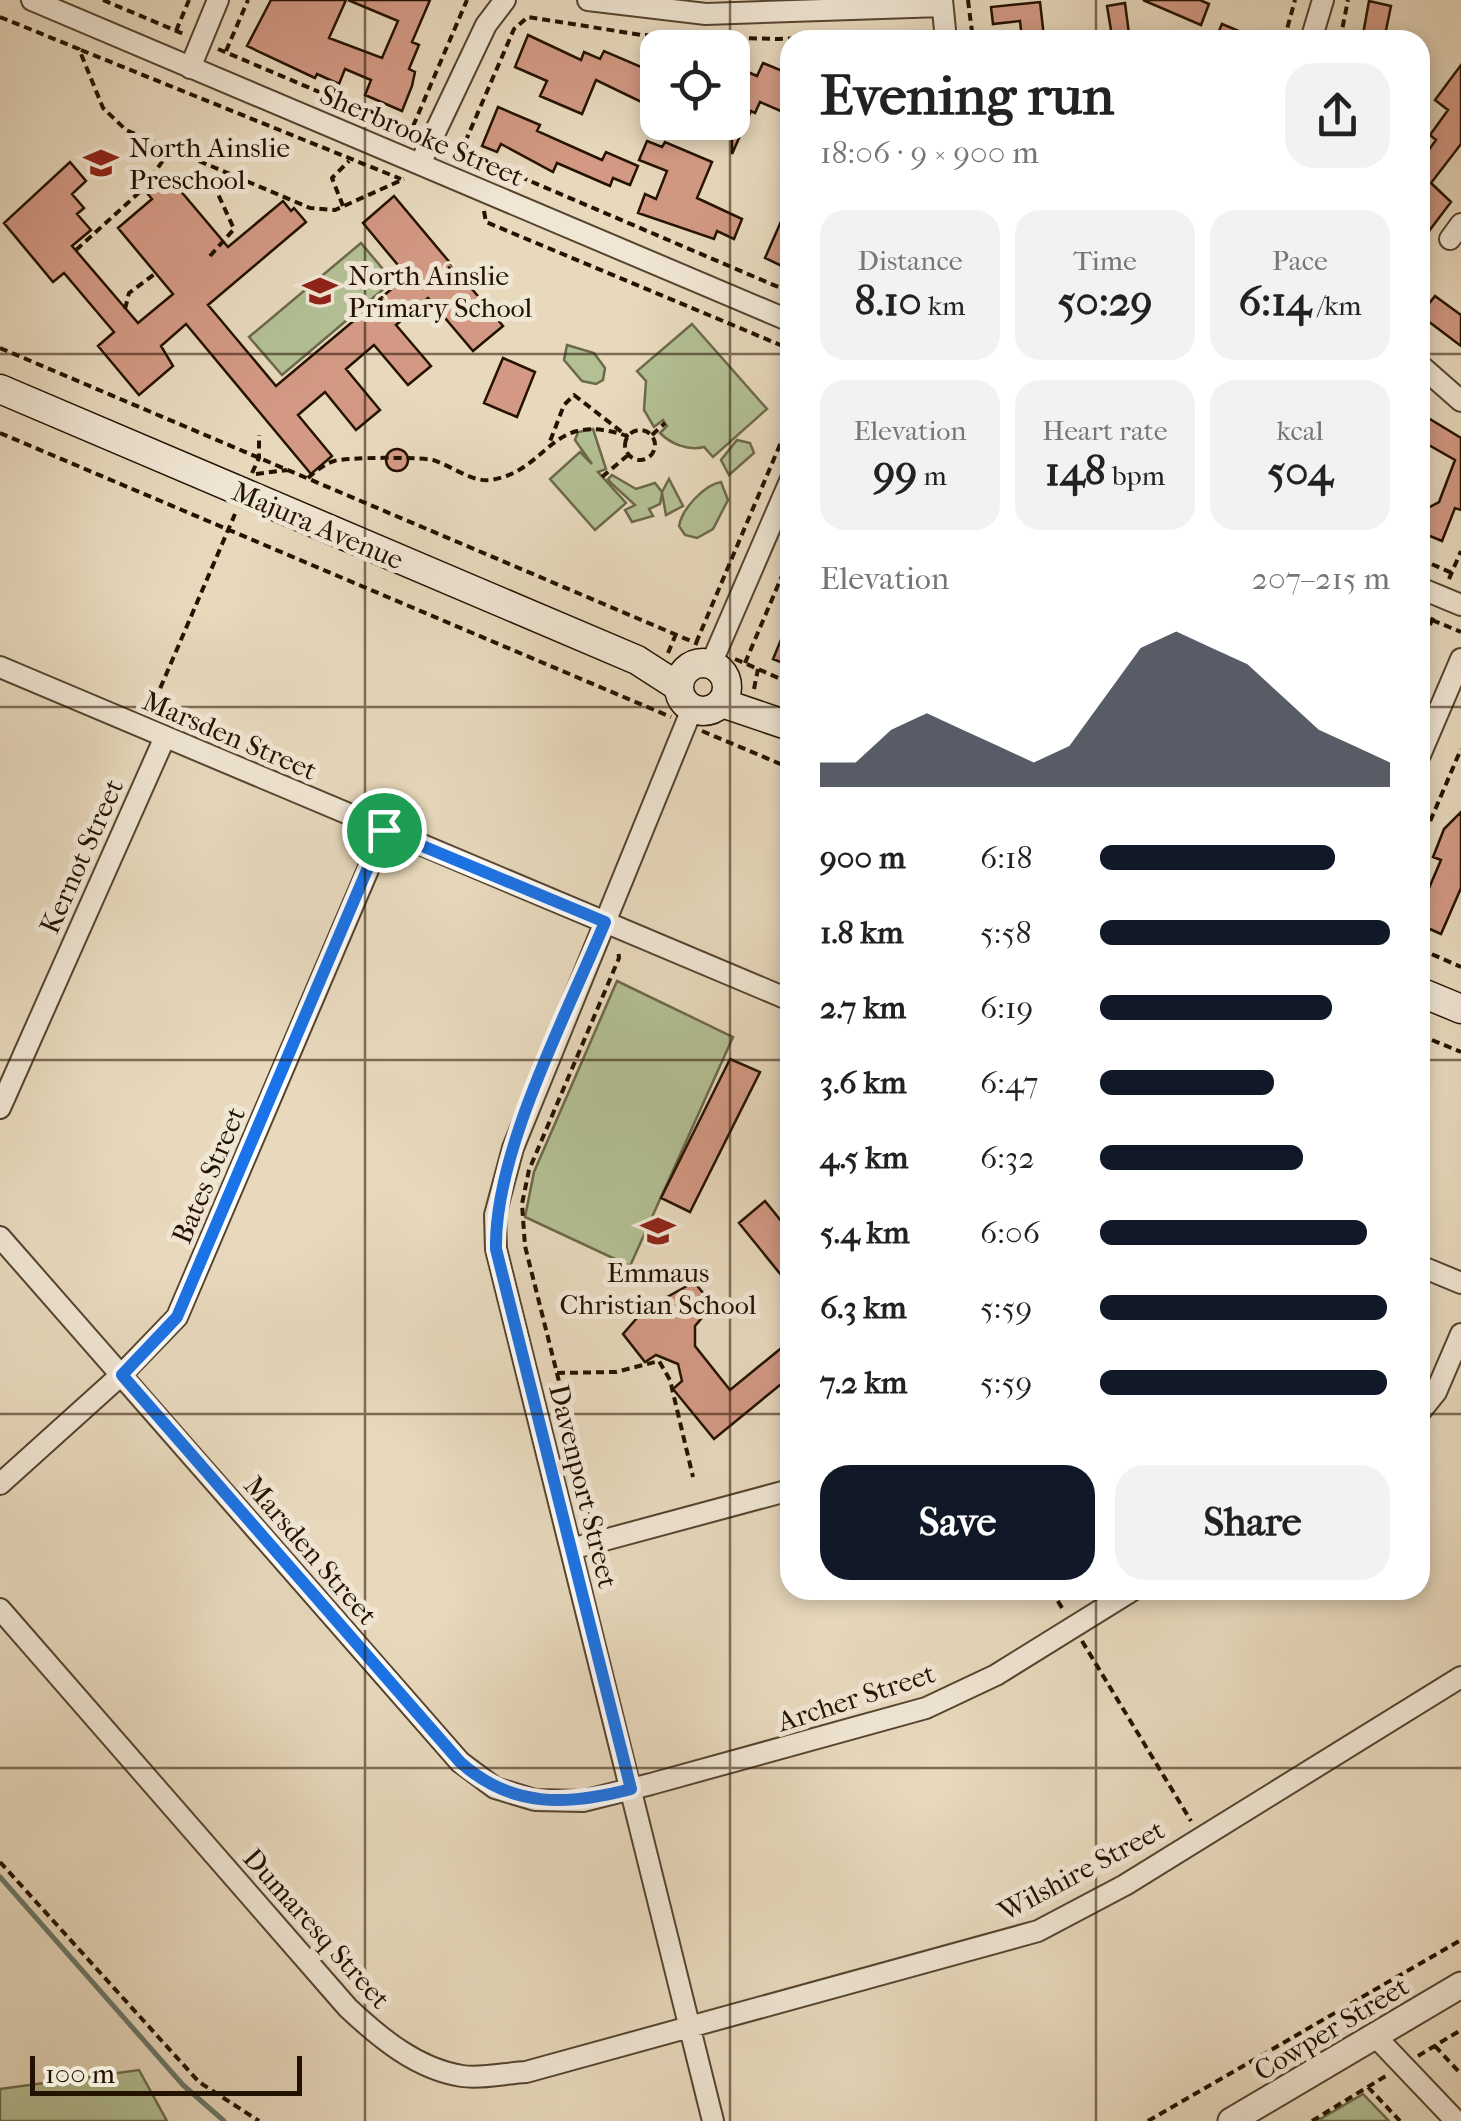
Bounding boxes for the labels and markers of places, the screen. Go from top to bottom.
place label: North Ainslie Preschool [129,131,290,196]
school or university icon: North Ainslie Preschool [82,144,120,182]
place label: North Ainslie Primary School [348,259,533,324]
school or university icon: North Ainslie Primary School [301,272,339,310]
pin [342,788,427,873]
school or university icon: Emmaus Christian School [639,1212,677,1250]
place label: Emmaus Christian School [560,1256,757,1321]

